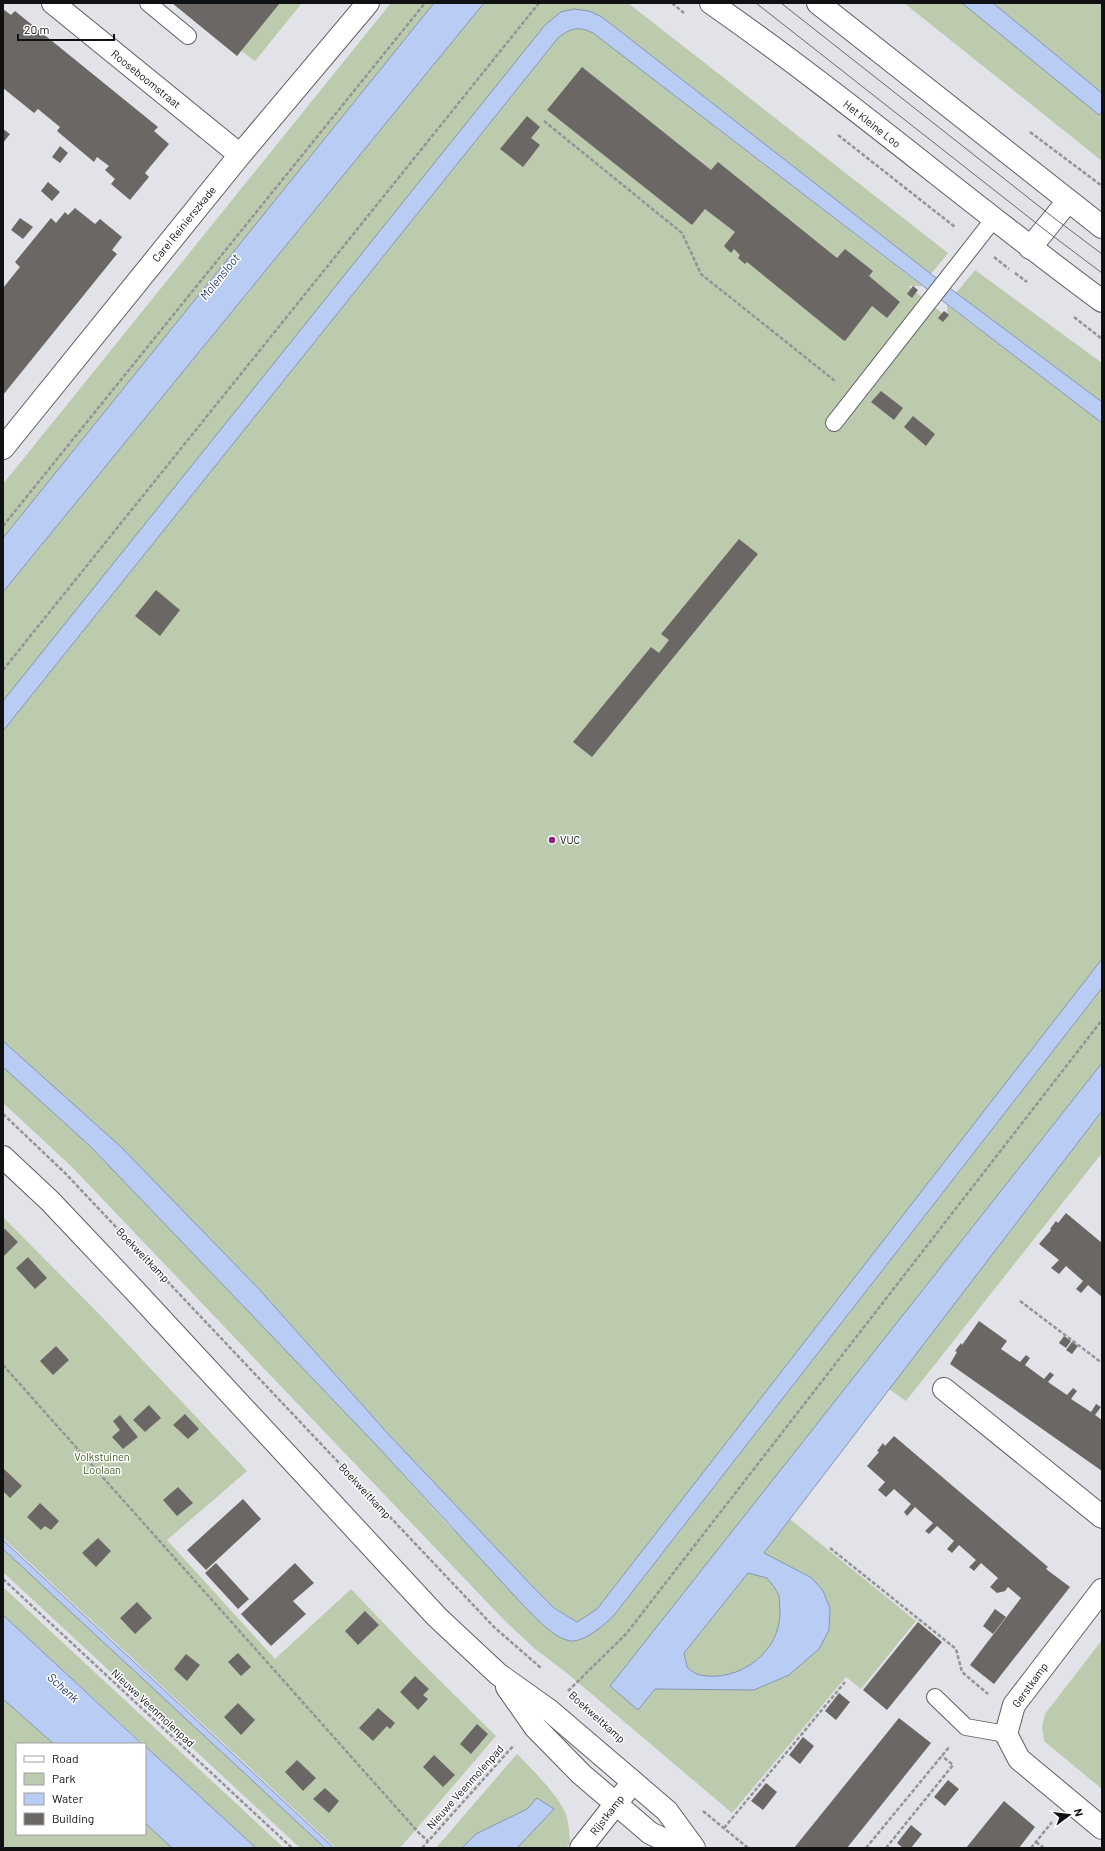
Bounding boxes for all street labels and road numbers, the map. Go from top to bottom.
street label: Rooseboomstraat [109,47,184,111]
street label: Het Kleine Loo [841,97,904,150]
street label: Carel Reinierszkade [149,183,218,264]
street label: Boekweitkamp [114,1225,173,1285]
street label: Boekweitkamp [336,1460,394,1521]
street label: Gerstkamp [1009,1660,1050,1710]
street label: Nieuwe Veenmolenpad [109,1666,197,1749]
street label: Boekweitkamp [567,1688,628,1745]
street label: Nieuwe Veenmolenpad [424,1742,506,1831]
street label: Rijstkamp [587,1792,626,1837]

